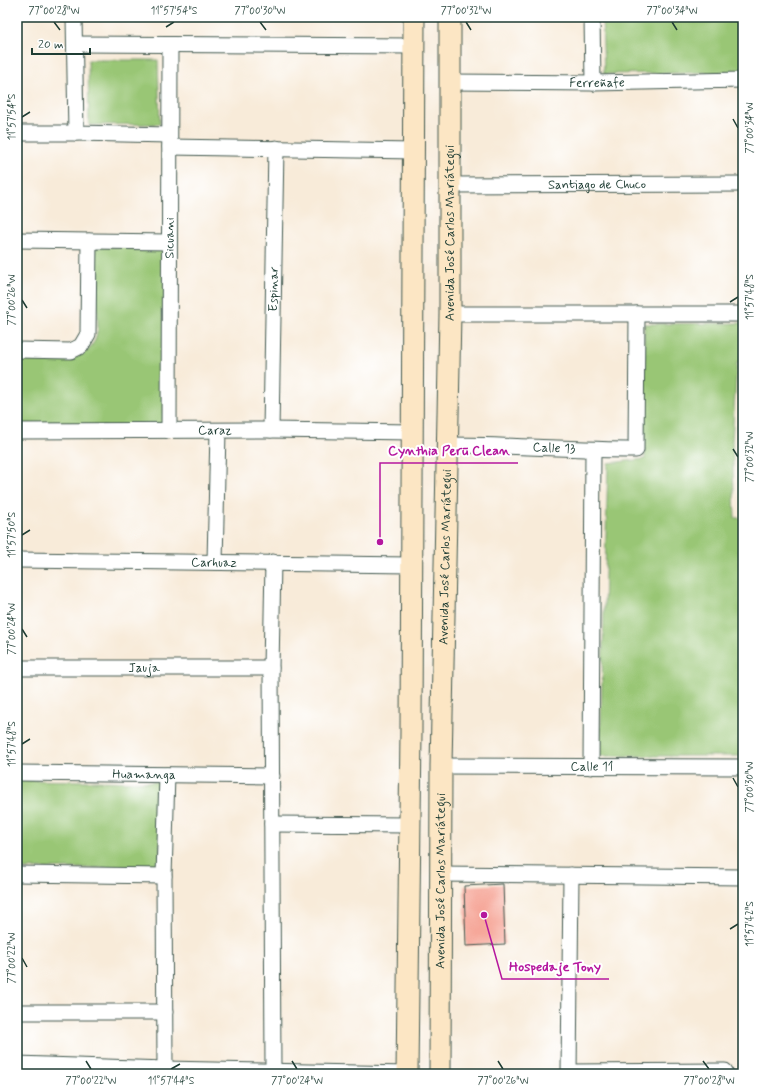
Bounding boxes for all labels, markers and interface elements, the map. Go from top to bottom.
text: 77°00'28"W [29,4,80,18]
text: 11°57'54"S [151,4,198,18]
text: 77°00'30"W [235,4,285,18]
text: 77°00'32"W [441,4,491,18]
text: 77°00'34"W [646,4,698,18]
scale bar [32,30,90,56]
text: 20 m [38,37,64,53]
street label: Ferreñafe [569,74,625,92]
text: 11°57'54"S [5,93,19,140]
text: 77°00'34"W [743,102,757,154]
street label: Avenida José Carlos Mariátegui [441,145,461,321]
street label: Santiago de Chuco [548,176,646,193]
street label: Sicuani [161,217,178,259]
street label: Espinar [265,266,282,312]
text: 77°00'26"W [5,274,19,326]
text: 11°57'48"S [743,274,757,320]
street label: Caraz [198,422,232,439]
text: 77°00'32"W [743,432,757,482]
callout: Cynthia Perū Clean [380,437,518,463]
street label: Calle 13 [532,439,576,457]
text: Cynthia Perū Clean [388,442,511,460]
street label: Avenida José Carlos Mariátegui [435,469,457,645]
text: 11°57'50"S [5,511,19,558]
street label: Carhuaz [191,554,238,571]
text: 77°00'24"W [5,603,19,655]
street label: Jauja [128,660,160,677]
text: 11°57'48"S [5,721,19,767]
street label: Calle 11 [571,758,613,775]
text: 77°00'30"W [743,762,757,812]
street label: Huamanga [112,766,176,783]
street label: Avenida José Carlos Mariátegui [432,793,451,969]
text: 11°57'42"S [743,901,757,947]
text: 77°00'22"W [5,933,19,983]
callout: Hospedaje Tony [502,953,609,979]
text: Hospedaje Tony [509,958,601,977]
text: 77°00'22"W [66,1074,116,1088]
text: 11°57'44"S [148,1074,195,1088]
text: 77°00'24"W [271,1074,323,1088]
text: 77°00'26"W [477,1074,529,1088]
text: 77°00'28"W [684,1074,735,1088]

